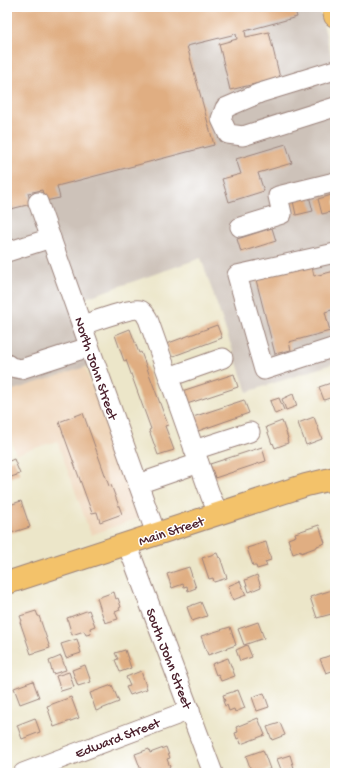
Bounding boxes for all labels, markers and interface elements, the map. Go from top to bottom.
street label: North John Street [69,315,121,424]
street label: Main Street [137,513,208,551]
street label: South John Street [141,606,195,713]
street label: Edward Street [73,715,164,763]

